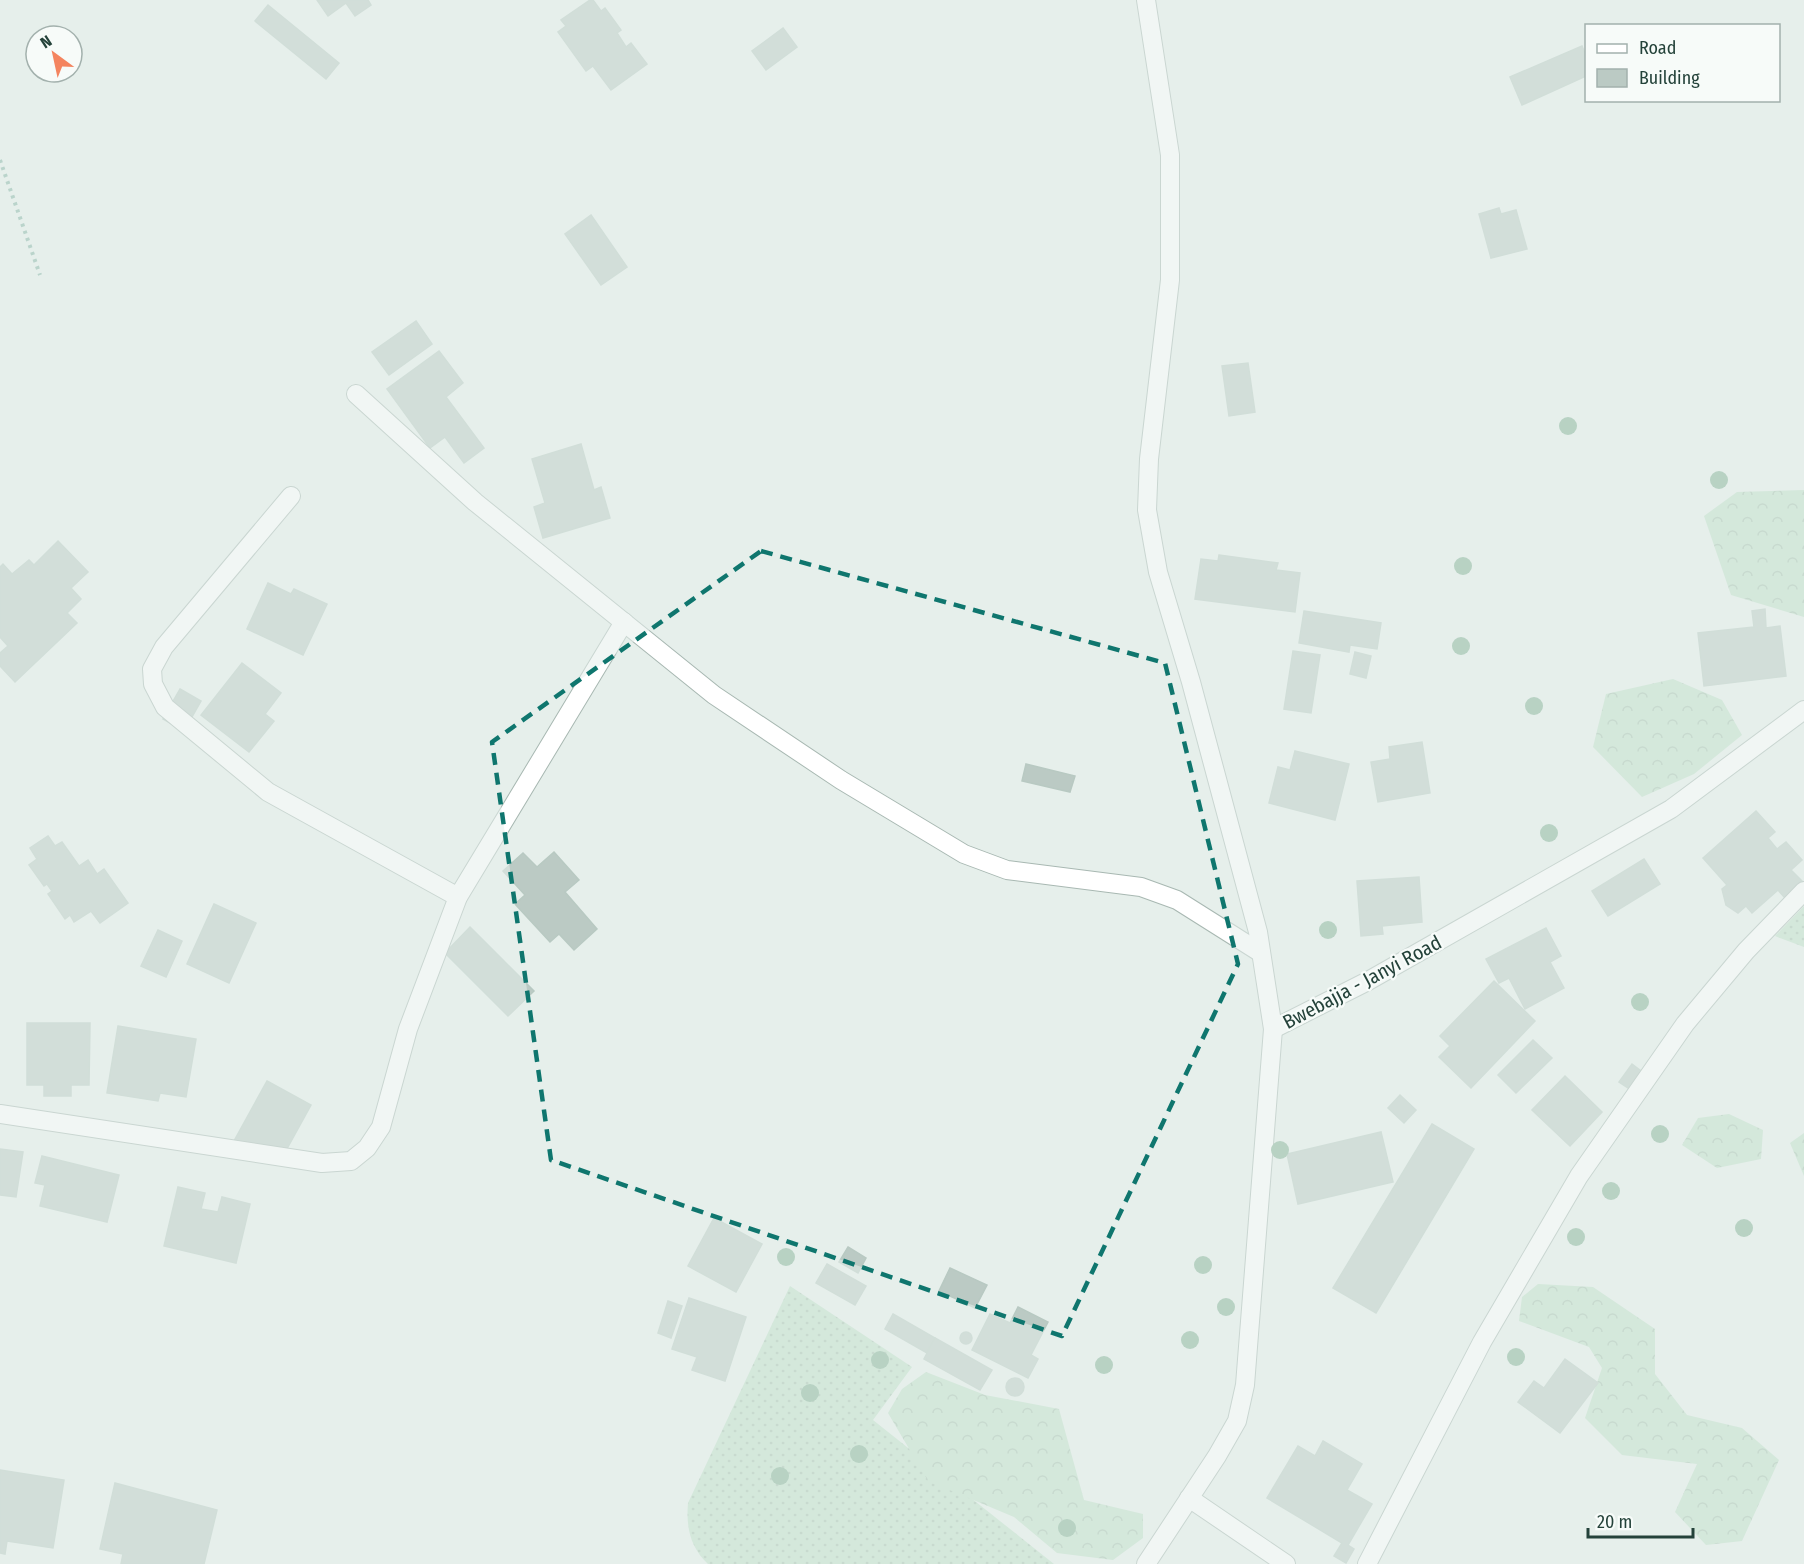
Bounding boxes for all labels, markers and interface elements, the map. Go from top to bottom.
north arrow [24,24,84,84]
legend [1585,24,1780,102]
text: N [37,31,55,52]
text: Road [1639,37,1676,59]
text: Building [1639,67,1700,89]
street label: Bwebajja - Janyi Road [1278,930,1446,1034]
scale bar [1588,1501,1693,1539]
text: 20 m [1597,1511,1632,1533]

